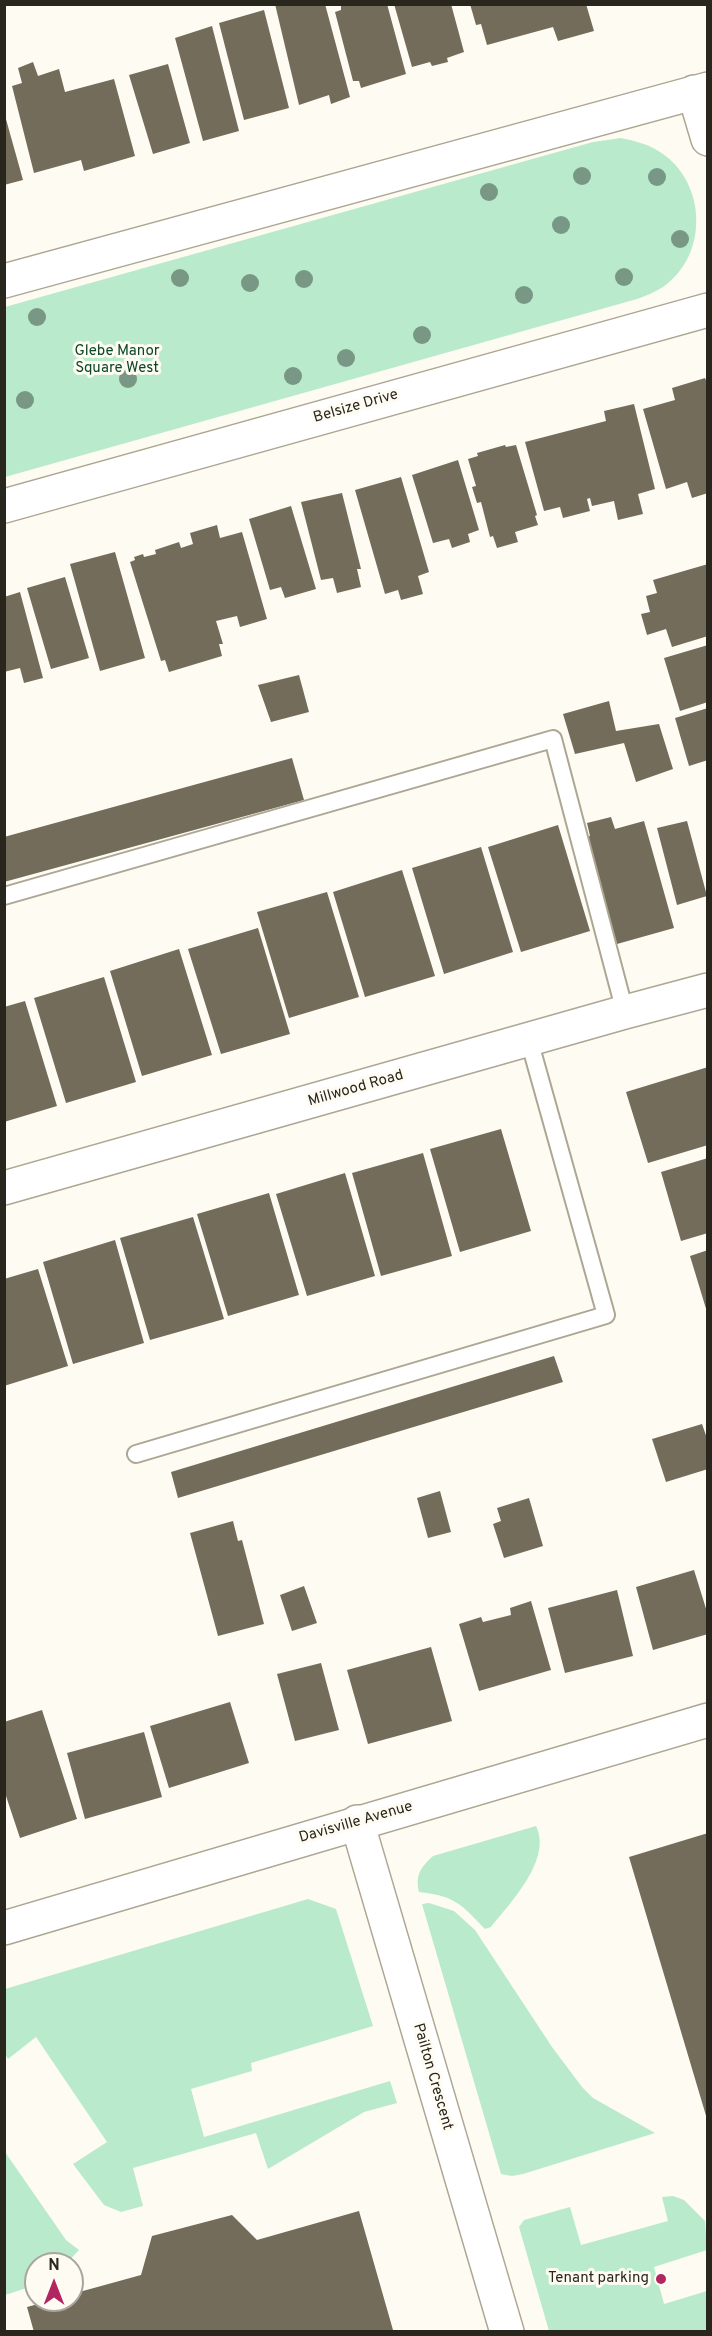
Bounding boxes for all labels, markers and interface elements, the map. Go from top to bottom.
park label: Glebe Manor Square West [74,343,160,378]
street label: Belsize Drive [312,386,400,428]
street label: Millwood Road [306,1067,406,1111]
street label: Davisville Avenue [297,1798,415,1848]
street label: Pailton Crescent [408,2022,456,2132]
north arrow [24,2252,84,2312]
text: N [48,2256,60,2276]
place label: Tenant parking [548,2270,649,2288]
marker: Tenant parking [654,2272,668,2286]

